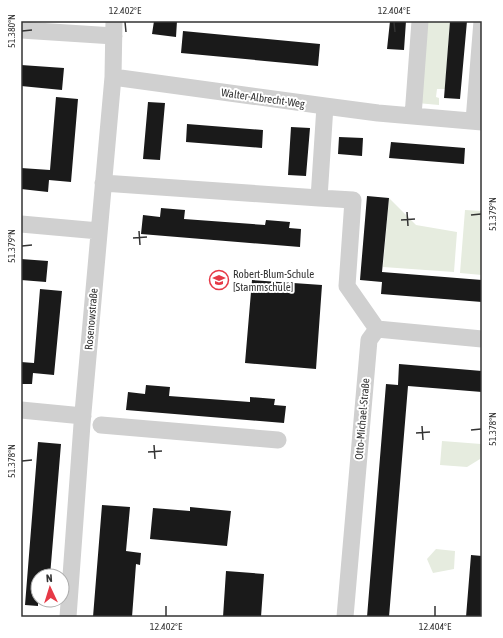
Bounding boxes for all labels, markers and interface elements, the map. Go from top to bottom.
text: 12.402°E [109,5,142,16]
text: 12.404°E [378,5,411,16]
text: 51.380°N [6,14,17,48]
street label: Walter-Albrecht-Weg [221,86,306,110]
text: 51.379°N [487,197,498,231]
text: 51.379°N [6,229,17,263]
place label: Robert-Blum-Schule [Stammschule] [233,268,314,293]
school or university icon: Robert-Blum-Schule [Stammschule] [208,269,230,291]
street label: Rosenowstraße [82,288,100,350]
street label: Otto-Michael-Straße [352,378,372,460]
text: 51.378°N [487,412,498,446]
text: 51.378°N [6,444,17,478]
north arrow [30,568,70,608]
text: N [46,572,53,584]
text: 12.402°E [150,621,183,632]
text: 12.404°E [419,621,452,632]

